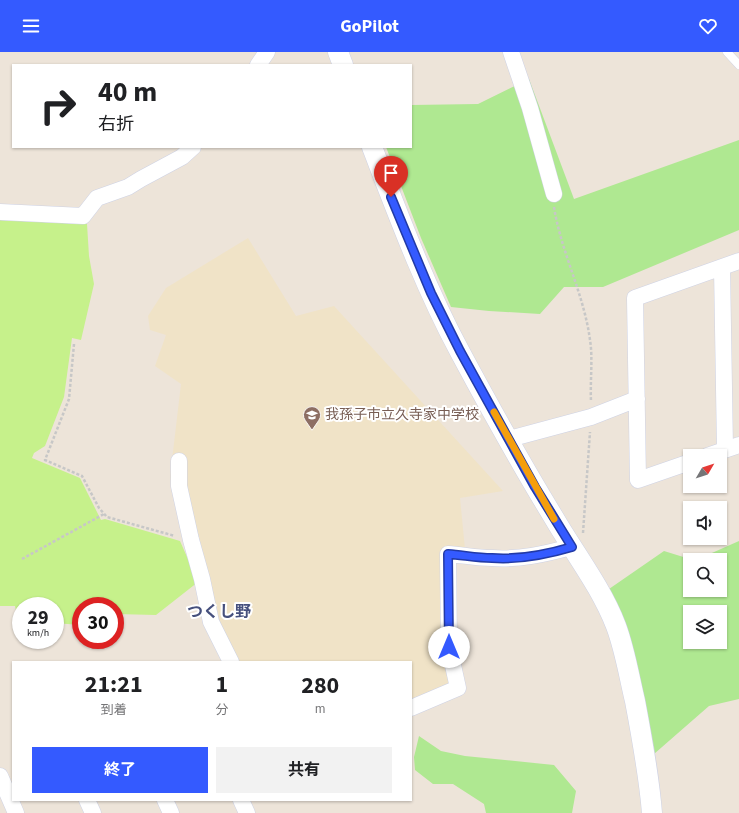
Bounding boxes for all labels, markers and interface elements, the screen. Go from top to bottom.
text: GoPilot [340,14,399,39]
icon: menu [20,15,42,37]
icon: heart [697,15,719,37]
text: 40 m [98,72,157,112]
icon: right [32,80,84,132]
text: 右折 [98,112,134,137]
pin [374,156,408,197]
icon: arrive [380,162,402,184]
school or university icon: 我孫子市立久寺家中学校 [302,405,322,430]
place label: 我孫子市立久寺家中学校 [325,405,479,425]
north arrow [683,449,727,493]
map controls [683,449,727,649]
button: sound [683,501,727,545]
button: search [683,553,727,597]
speed limit sign: 30 [72,597,124,649]
district label: つくし野 [187,601,251,623]
text: 29 [27,604,49,632]
button: layers [683,605,727,649]
text: km/h [27,626,49,640]
position arrow [428,626,470,668]
text: 21:21 [85,667,143,702]
text: 1 [216,667,228,702]
text: 280 [301,668,339,703]
text: m [315,700,326,718]
text: 到着 [101,701,127,719]
text: 分 [215,701,228,719]
button: 終了 [32,747,208,793]
button: 共有 [216,747,392,793]

